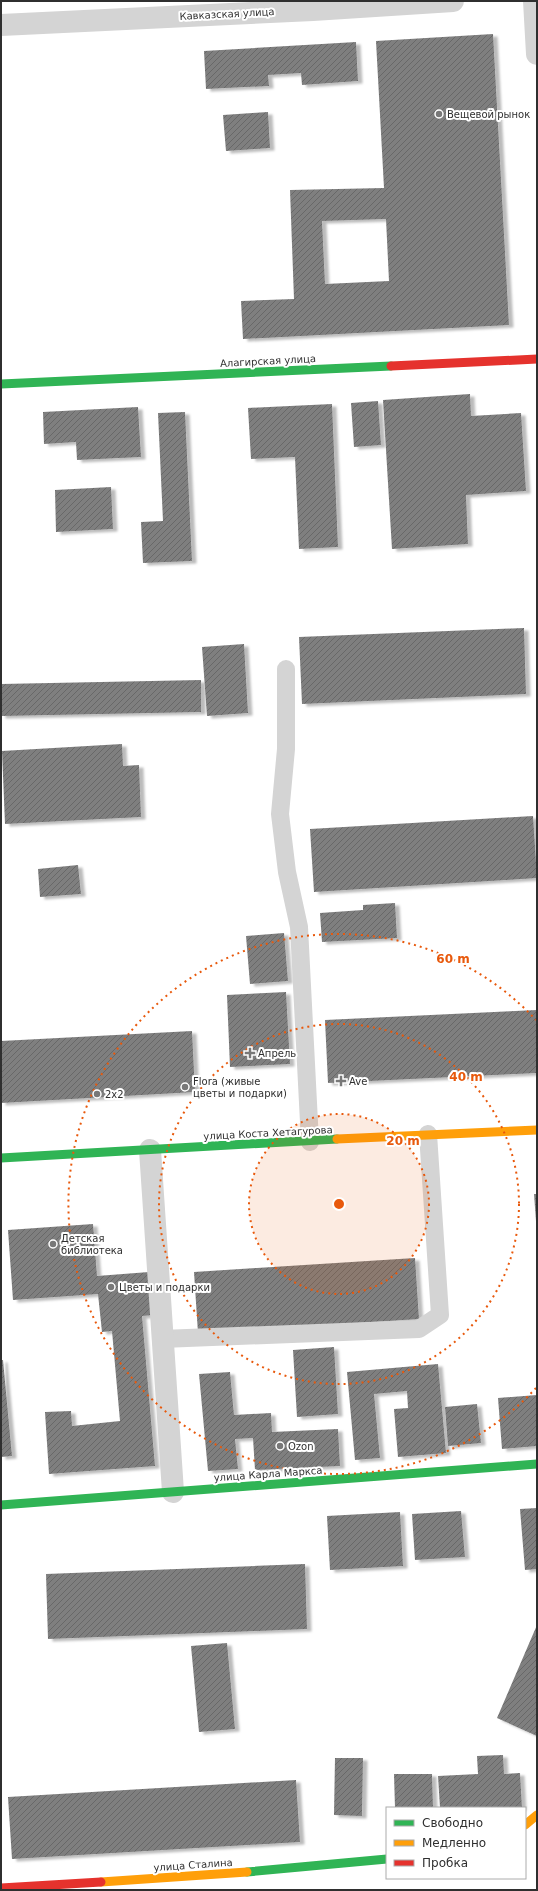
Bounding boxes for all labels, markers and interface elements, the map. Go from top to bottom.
street label: Кавказская улица [179,6,275,22]
marker: Вещевой рынок [434,109,444,119]
place label: Вещевой рынок [447,109,530,120]
street label: Алагирская улица [220,353,316,369]
text: 60 m [436,952,470,966]
marker: Апрель [245,1048,255,1058]
place label: Апрель [258,1048,296,1059]
text: 40 m [449,1070,483,1084]
place label: Flora (живые цветы и подарки) [193,1076,287,1099]
marker: Ave [336,1076,346,1086]
place label: Ave [349,1076,367,1087]
marker: Flora (живые цветы и подарки) [180,1082,190,1092]
marker: 2x2 [92,1089,102,1099]
place label: 2x2 [105,1089,124,1100]
street label: улица Коста Хетагурова [203,1124,333,1142]
text: 20 m [386,1134,420,1148]
centre of rings [332,1197,346,1211]
place label: Детская библиотека [61,1233,123,1256]
marker: Детская библиотека [48,1239,58,1249]
marker: Цветы и подарки [106,1282,116,1292]
place label: Цветы и подарки [119,1282,210,1293]
marker: Ozon [275,1441,285,1451]
place label: Ozon [288,1441,314,1452]
street label: улица Карла Маркса [213,1465,323,1483]
legend [386,1807,526,1879]
text: Свободно [422,1816,483,1830]
text: Медленно [422,1836,486,1850]
text: Пробка [422,1856,468,1870]
street label: улица Сталина [153,1857,233,1873]

